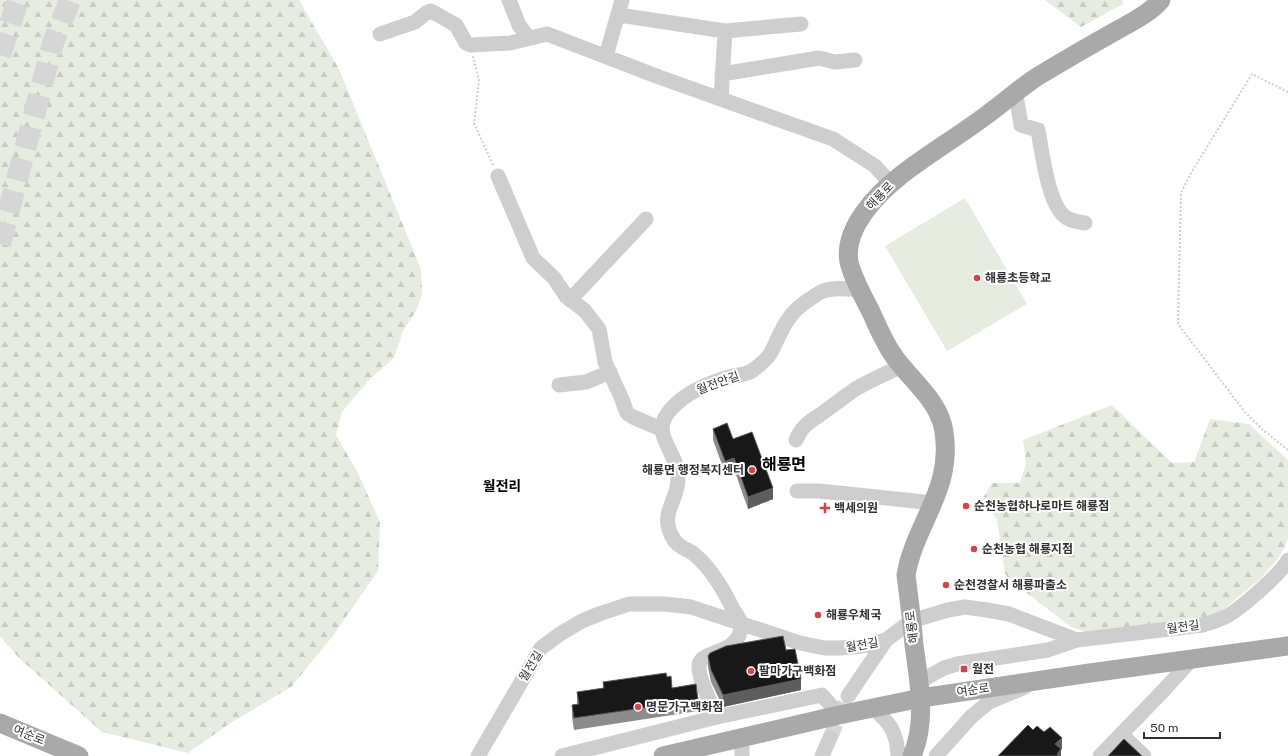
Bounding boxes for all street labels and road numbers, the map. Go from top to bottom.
street label: 해룡로 [863,179,897,213]
street label: 월전안길 [695,369,741,397]
street label: 해룡로 [903,610,921,644]
street label: 월전길 [1166,618,1200,636]
street label: 월전길 [844,635,880,655]
street label: 월전길 [516,648,546,684]
street label: 여순로 [956,681,990,699]
street label: 여순로 [11,722,47,748]

